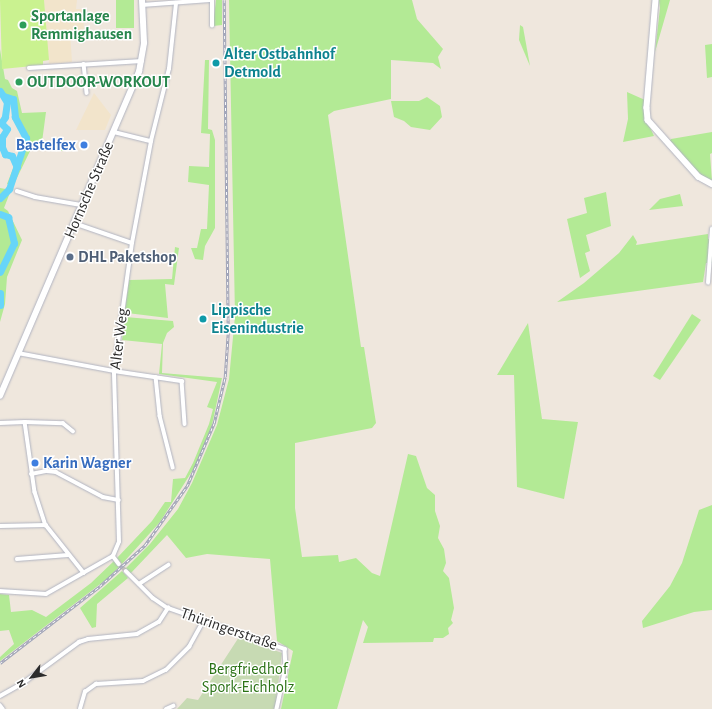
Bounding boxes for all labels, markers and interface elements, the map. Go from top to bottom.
place label: Sportanlage Remmighausen [31,6,132,44]
marker: Sportanlage Remmighausen [18,20,28,30]
place label: Alter Ostbahnhof Detmold [224,44,335,82]
marker: Alter Ostbahnhof Detmold [211,58,221,68]
place label: OUTDOOR-WORKOUT [27,72,170,92]
marker: OUTDOOR-WORKOUT [14,77,24,87]
place label: Bastelfex [16,135,76,155]
street label: Hornsche Straße [60,139,118,241]
marker: Bastelfex [79,140,89,150]
place label: DHL Paketshop [78,247,177,267]
marker: DHL Paketshop [65,252,75,262]
place label: Lippische Eisenindustrie [211,300,304,338]
street label: Alter Weg [106,307,132,371]
marker: Lippische Eisenindustrie [198,314,208,324]
place label: Karin Wagner [43,453,131,473]
marker: Karin Wagner [30,458,40,468]
street label: Thüringerstraße [178,603,280,655]
north arrow [12,657,52,697]
park label: Bergfriedhof Spork-Eichholz [202,659,294,697]
text: N [15,677,28,690]

